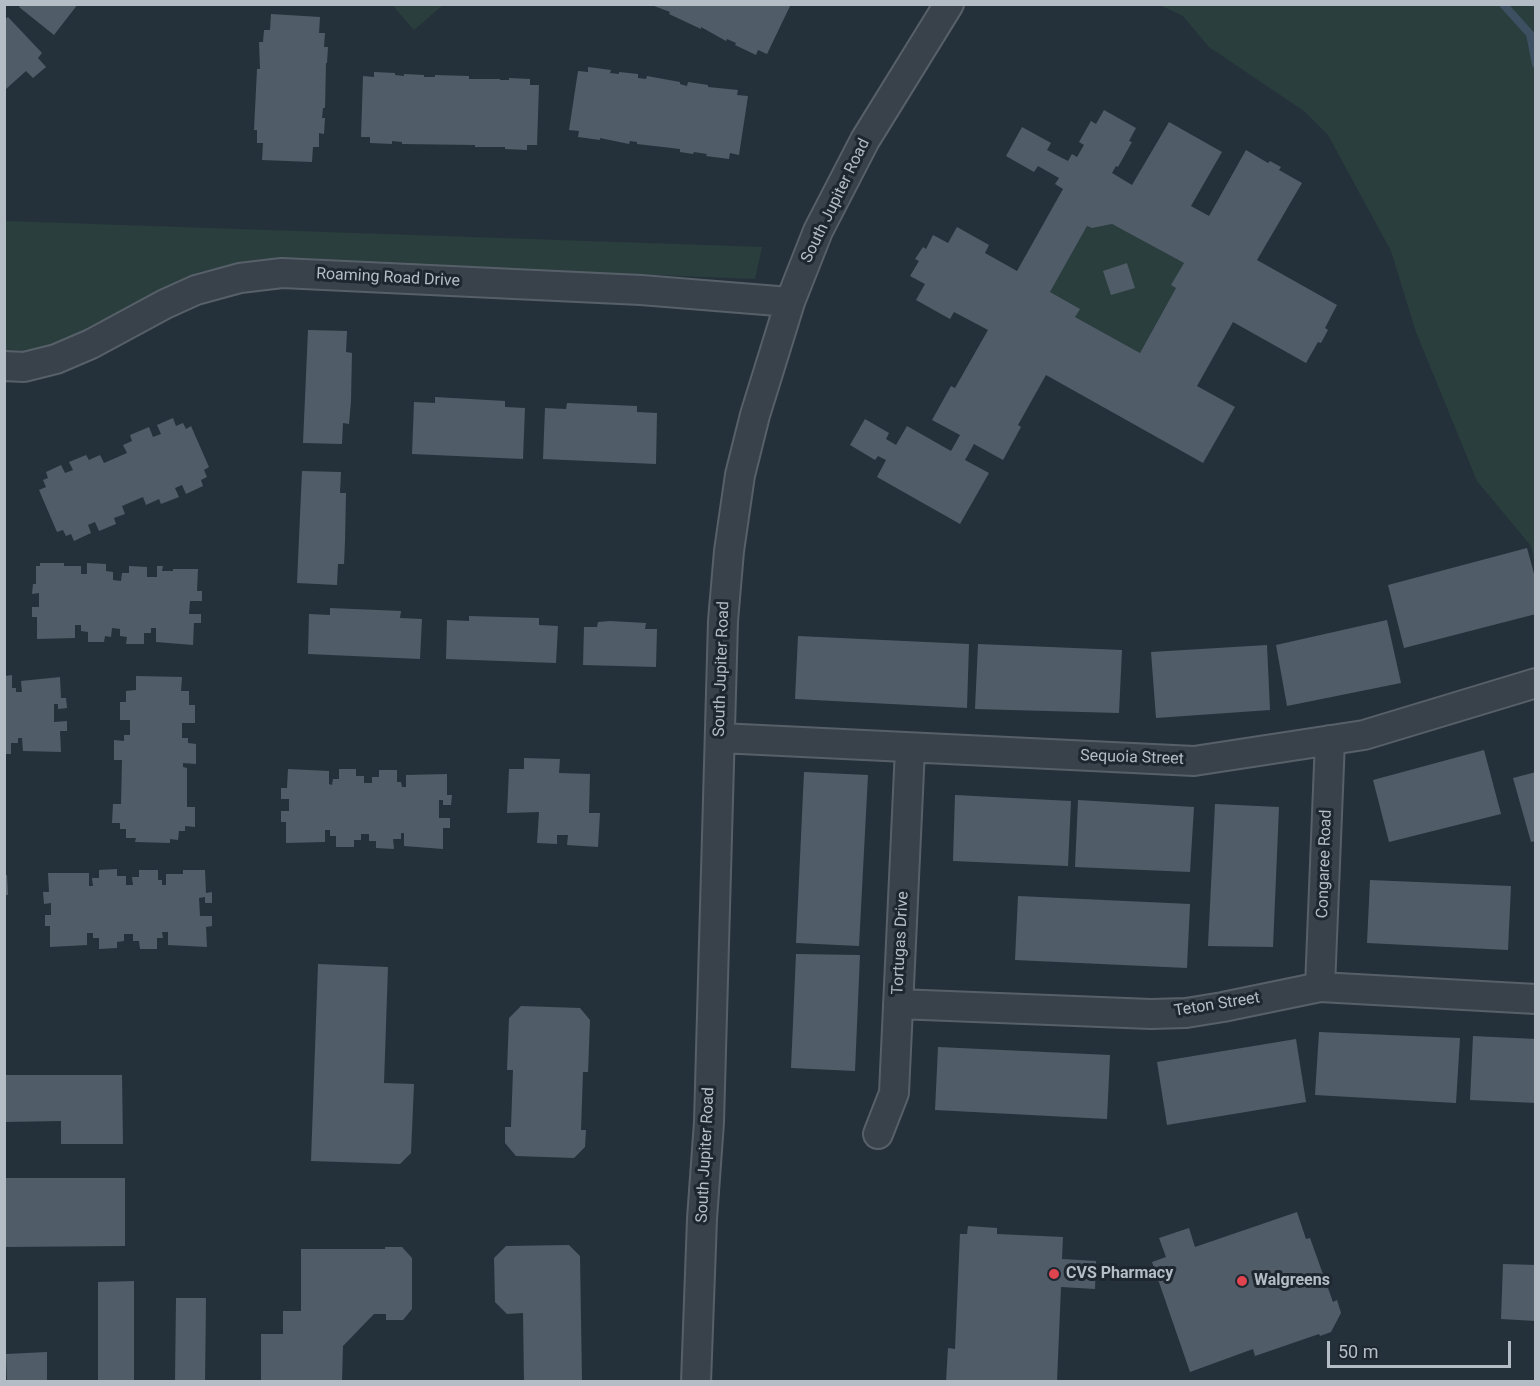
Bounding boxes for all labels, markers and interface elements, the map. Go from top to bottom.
street label: South Jupiter Road [798,136,874,266]
street label: Roaming Road Drive [316,265,460,291]
street label: South Jupiter Road [710,601,734,737]
street label: Sequoia Street [1080,747,1184,769]
street label: Congaree Road [1314,809,1336,919]
street label: Tortugas Drive [889,891,913,995]
street label: Teton Street [1173,989,1261,1021]
street label: South Jupiter Road [693,1087,719,1223]
place label: CVS Pharmacy [1066,1264,1173,1284]
marker: CVS Pharmacy [1047,1267,1061,1281]
place label: Walgreens [1254,1271,1330,1291]
marker: Walgreens [1235,1274,1249,1288]
scale bar [1330,1329,1514,1367]
text: 50 m [1338,1341,1378,1362]

